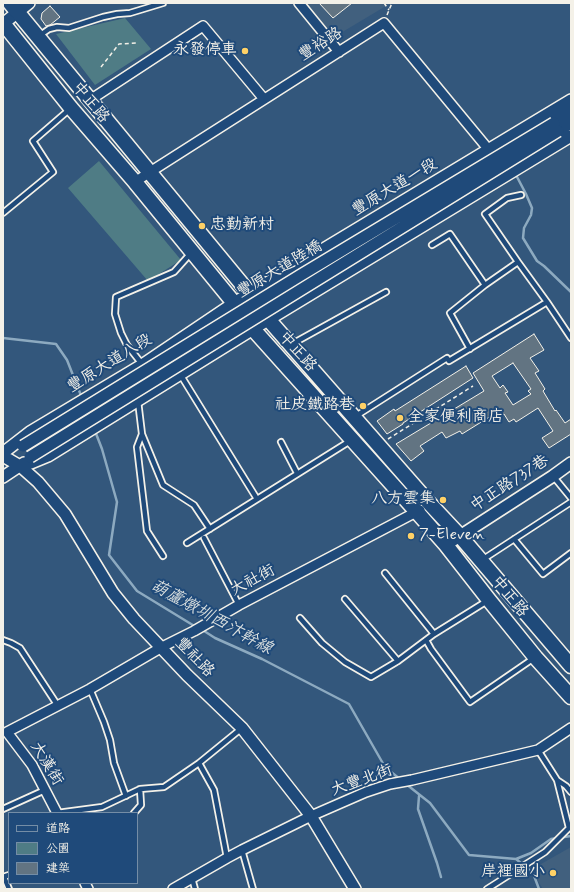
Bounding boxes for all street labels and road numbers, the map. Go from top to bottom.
street label: 豐裕路 [296,24,346,66]
street label: 中正路 [67,78,113,128]
street label: 豐原大道一段 [349,155,441,221]
street label: 豐原大道陸橋 [234,237,326,303]
street label: 中正路 [274,328,320,376]
street label: 豐原大道八段 [64,330,156,398]
street label: 中正路737巷 [467,452,553,516]
street label: 大社街 [227,561,279,601]
street label: 中正路 [486,572,532,622]
street label: 豐社路 [170,634,218,682]
street label: 大漢街 [25,738,67,790]
street label: 大豐北街 [329,761,395,801]

